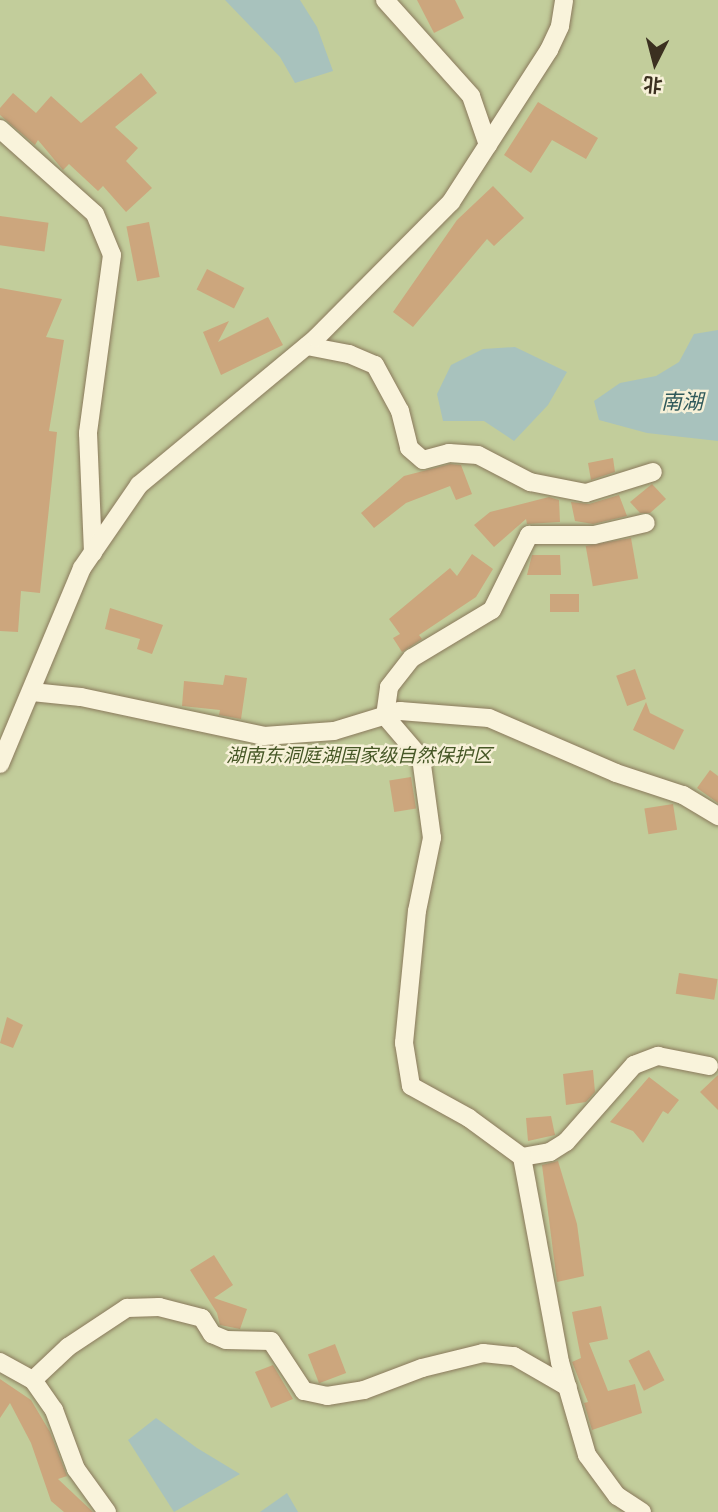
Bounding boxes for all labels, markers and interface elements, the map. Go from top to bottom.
north arrow [620,28,690,98]
text: 北 [642,73,663,96]
water label: 南湖 [661,389,703,415]
park label: 湖南东洞庭湖国家级自然保护区 [226,745,492,767]

